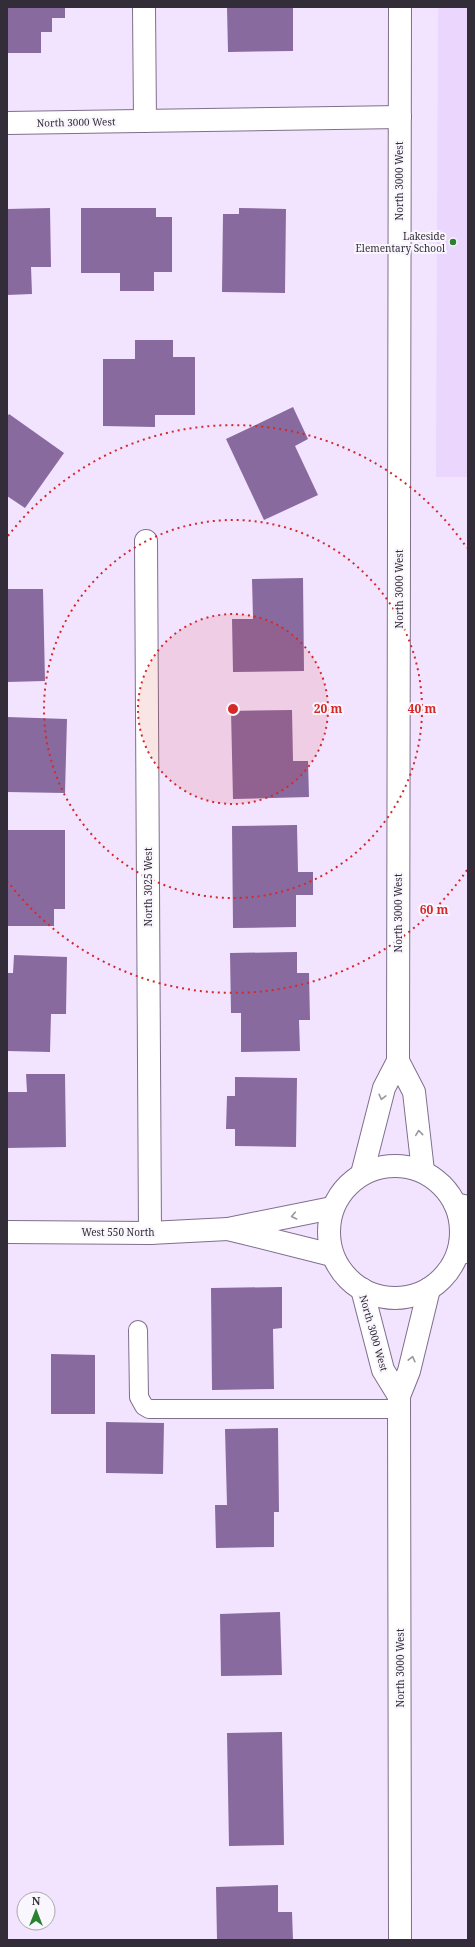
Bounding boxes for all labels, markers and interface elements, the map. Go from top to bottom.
street label: North 3000 West [36,114,116,130]
street label: North 3000 West [392,141,406,220]
place label: Lakeside Elementary School [356,229,445,255]
marker: Lakeside Elementary School [448,237,458,247]
street label: North 3000 West [392,549,406,628]
text: 20 m [314,700,342,717]
text: 40 m [408,700,436,717]
centre of rings [226,702,240,716]
street label: North 3025 West [141,847,155,926]
street label: North 3000 West [391,873,405,952]
text: 60 m [420,901,448,918]
one-way arrow [378,1093,386,1100]
one-way arrow [415,1130,424,1136]
one-way arrow [291,1212,297,1220]
street label: West 550 North [81,1225,155,1239]
street label: North 3000 West [356,1293,392,1373]
one-way arrow [407,1356,415,1363]
street label: North 3000 West [393,1628,407,1707]
north arrow [16,1891,56,1931]
text: N [32,1893,41,1908]

